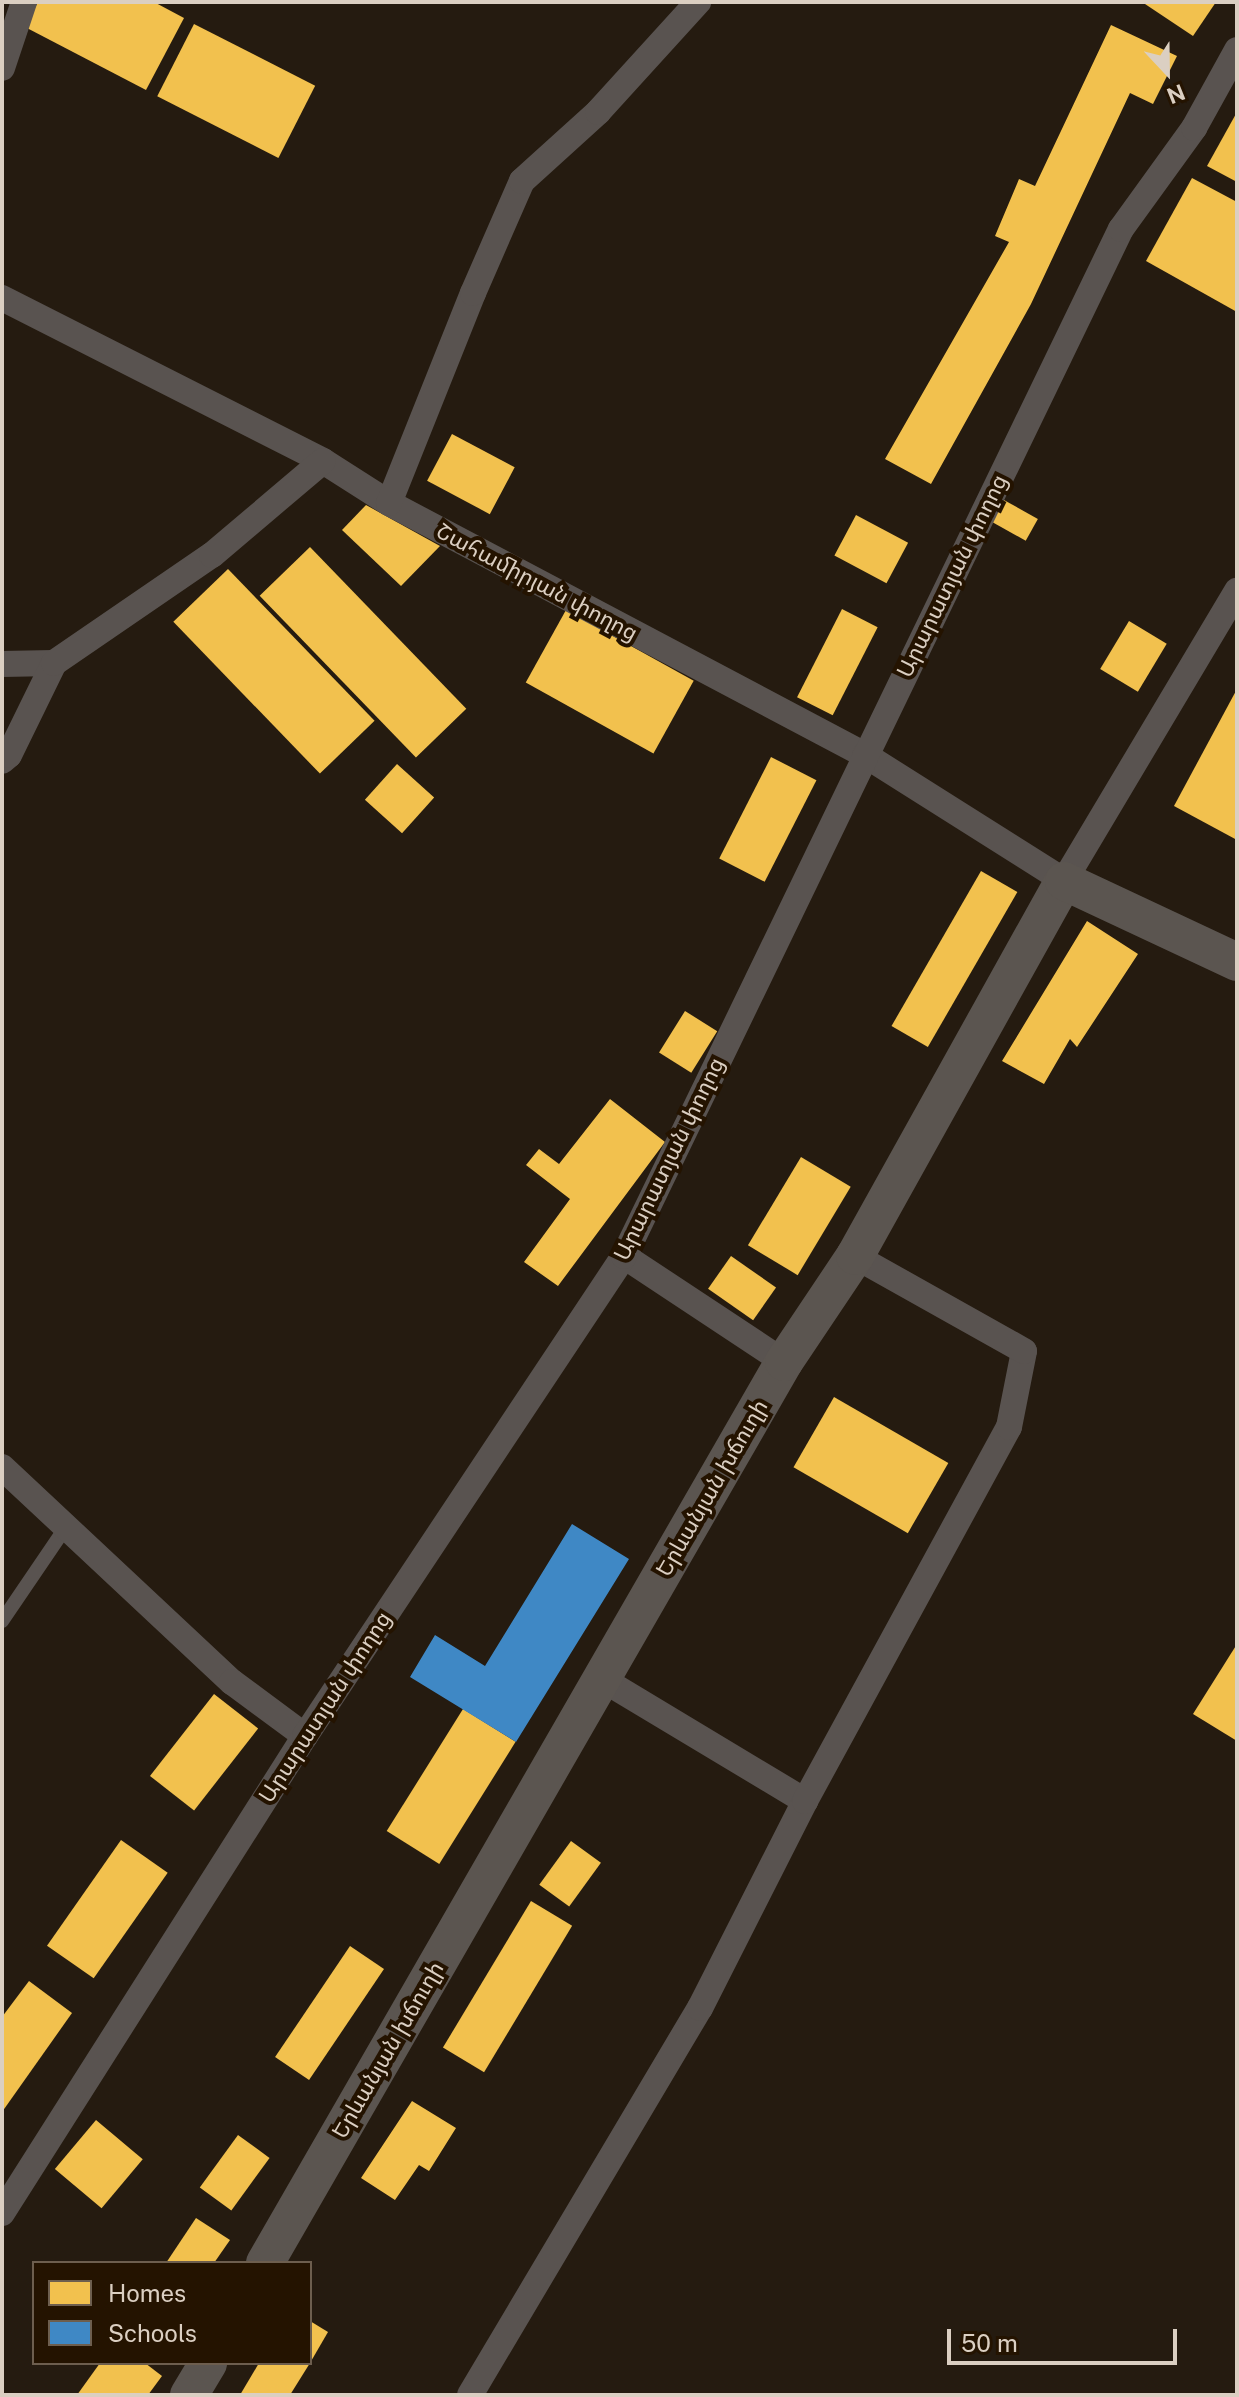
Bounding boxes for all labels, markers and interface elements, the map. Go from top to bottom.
north arrow [1127,32,1207,112]
text: N [1163,79,1189,110]
street label: Արարատյան փողոց [891,470,1013,682]
street label: Շահամիրյան փողոց [432,518,642,646]
street label: Արարատյան փողոց [608,1053,730,1265]
street label: Երևանյան խճուղի [651,1395,773,1581]
street label: Արարատյան փողոց [253,1606,397,1808]
street label: Երևանյան խճուղի [327,1957,449,2143]
legend [32,2261,312,2365]
text: Homes [108,2279,186,2307]
scale bar [951,2313,1181,2363]
text: Schools [108,2319,197,2347]
text: 50 m [961,2329,1018,2357]

